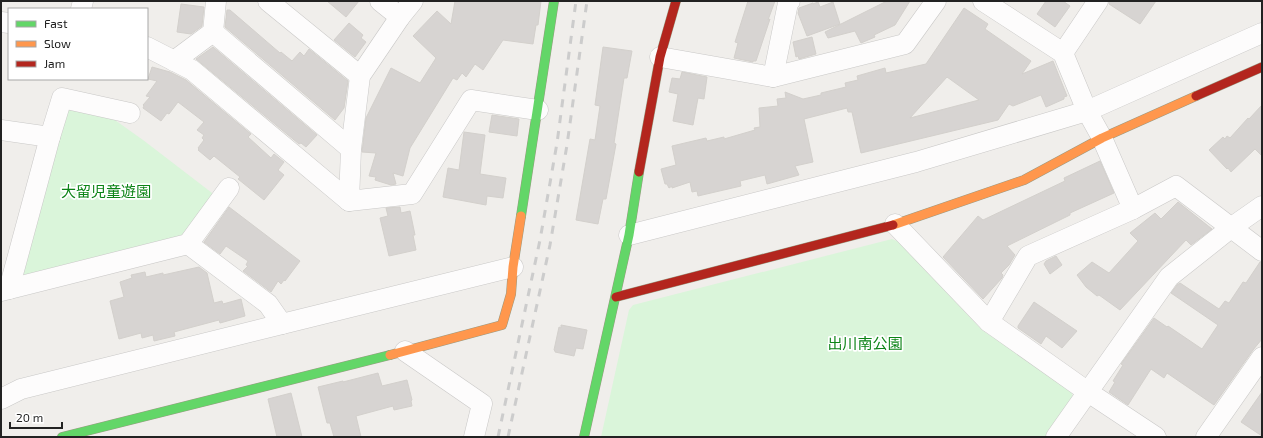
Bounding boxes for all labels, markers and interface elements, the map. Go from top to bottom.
legend [8,8,148,80]
text: Fast [44,16,68,30]
text: Slow [44,36,71,50]
text: Jam [44,56,65,70]
park label: 大留児童遊園 [61,182,151,200]
park label: 出川南公園 [827,334,903,352]
scale bar [10,404,62,430]
text: 20 m [16,410,43,424]

